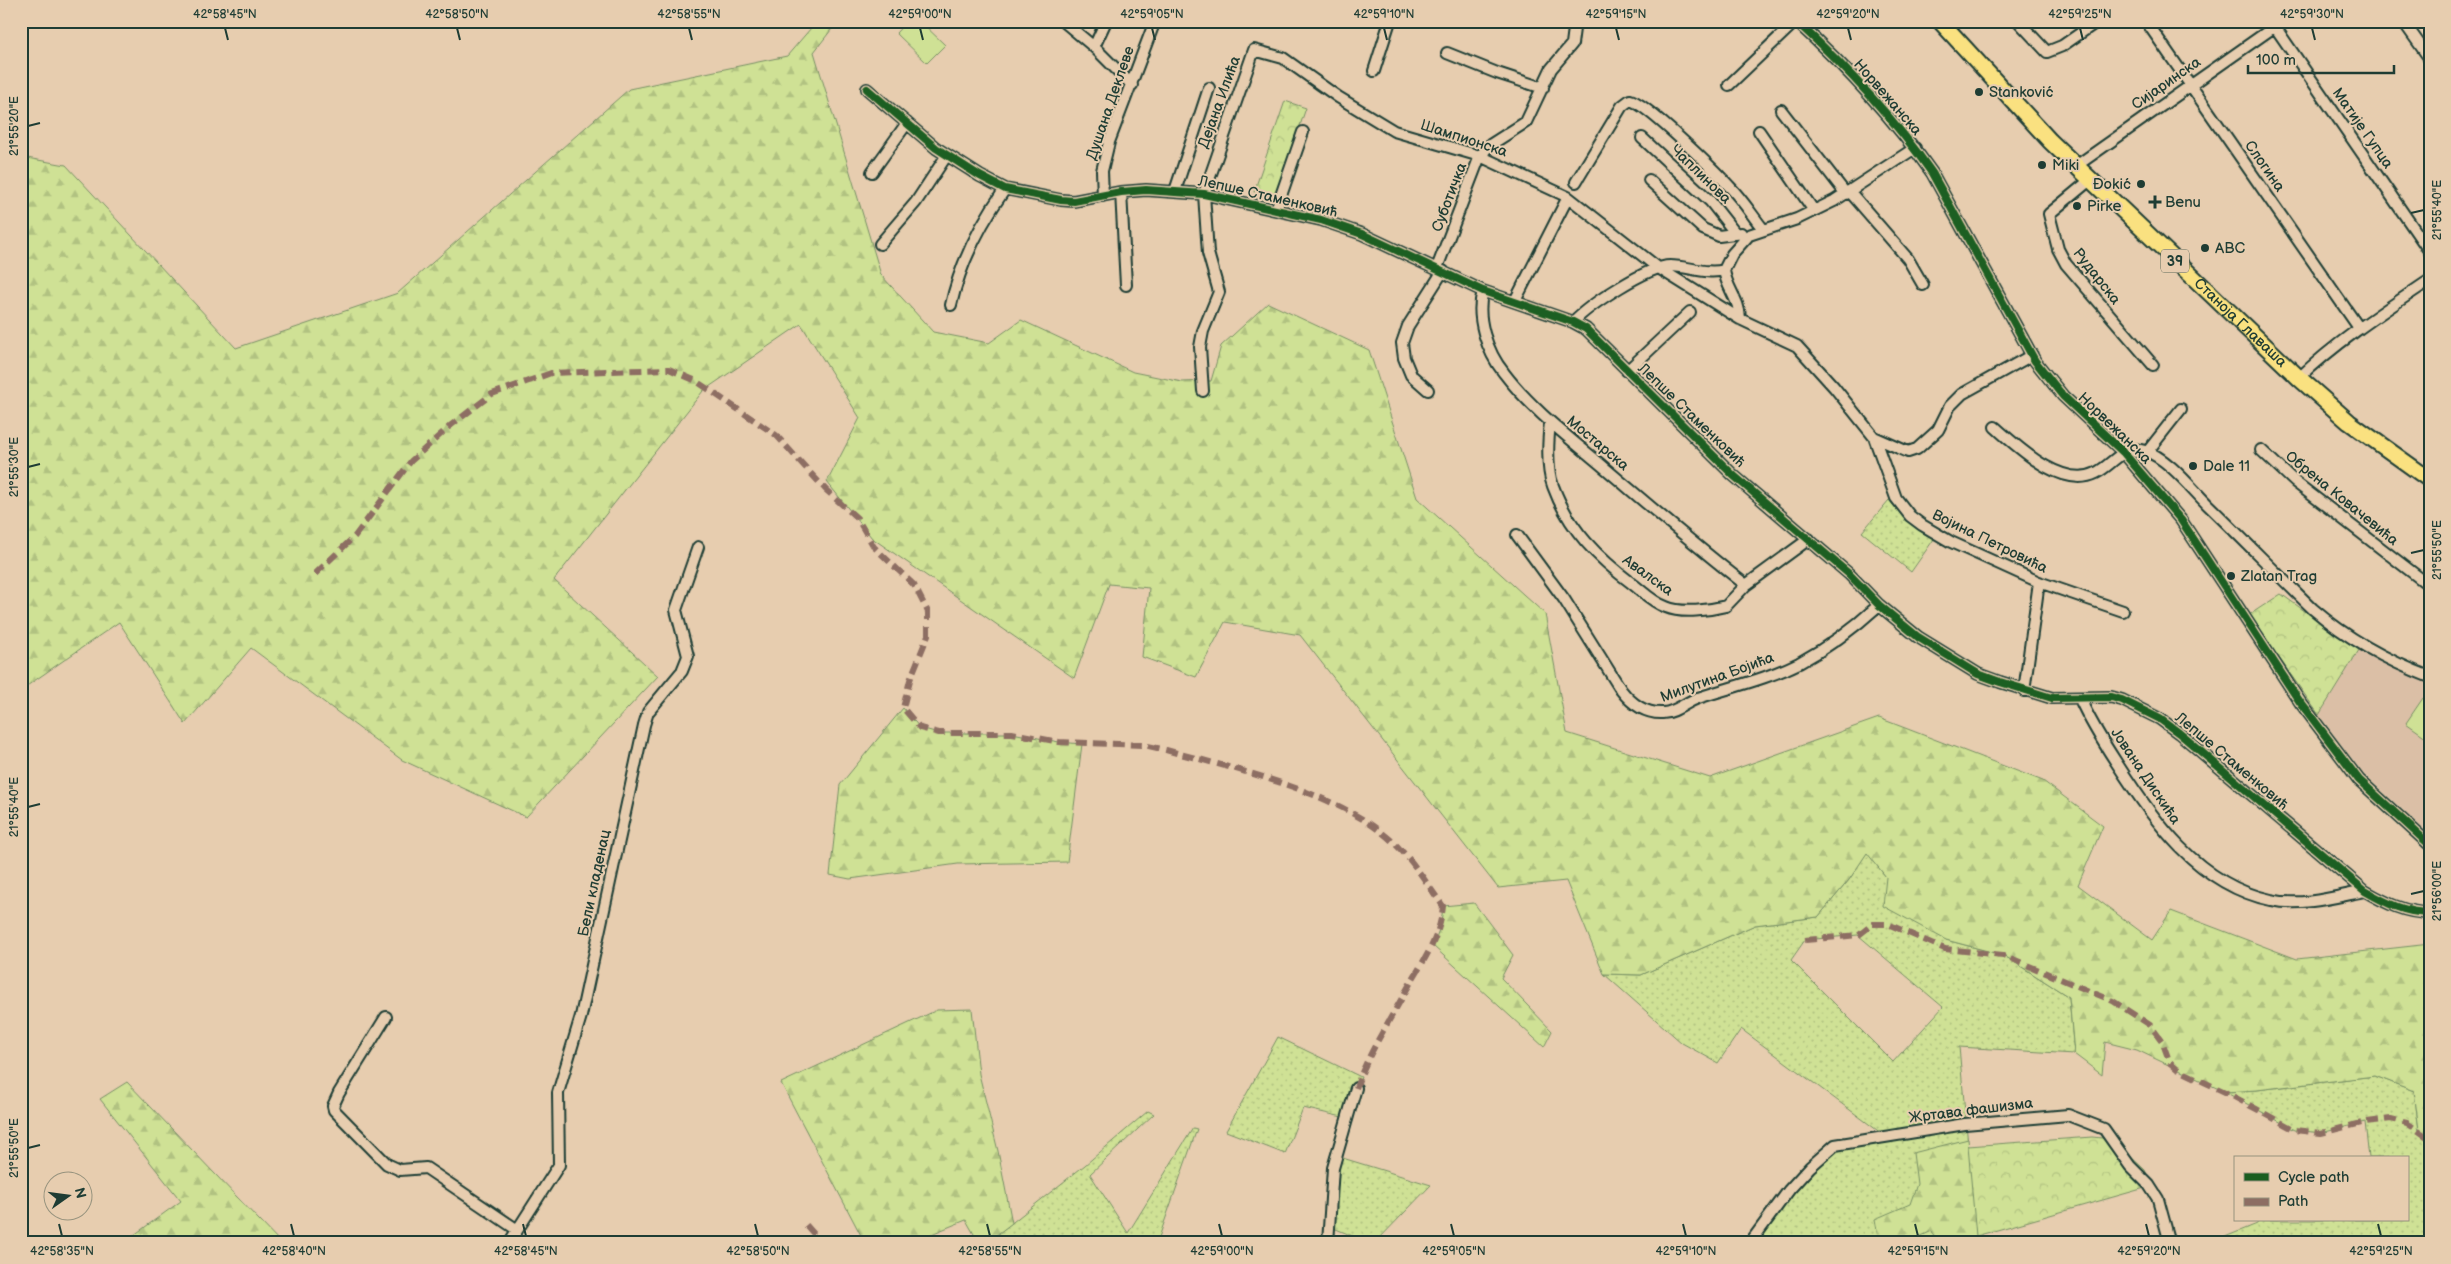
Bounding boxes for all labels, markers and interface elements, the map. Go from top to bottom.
text: 42°58'45"N [193,7,257,22]
text: 42°58'50"N [425,7,489,22]
text: 42°58'55"N [657,7,721,22]
text: 42°59'00"N [888,7,952,22]
text: 42°59'05"N [1120,7,1184,22]
text: 42°59'10"N [1353,7,1415,22]
text: 42°59'15"N [1585,7,1647,22]
text: 42°59'20"N [1816,7,1880,22]
text: 42°59'25"N [2048,7,2112,22]
text: 42°59'30"N [2280,7,2344,22]
scale bar [2248,42,2395,74]
street label: Душана Деклеве [1082,44,1139,163]
text: 100 m [2256,51,2296,70]
street label: Дејана Илића [1194,53,1245,151]
street label: Сијаринска [2128,53,2205,114]
street label: Норвежанска [1849,55,1926,140]
place label: Stanković [1989,83,2053,102]
street label: Матије Гупца [2328,84,2397,172]
marker: Stanković [1973,86,1985,98]
text: 21°55'20"E [7,96,22,156]
street label: Шампионска [1418,115,1510,162]
street label: Слогина [2240,137,2289,196]
street label: Чаплинова [1666,141,1735,208]
place label: Miki [2052,156,2079,175]
marker: Miki [2036,159,2048,171]
street label: Суботичка [1428,160,1471,234]
street label: Лепше Стаменковић [1195,171,1339,222]
place label: Đokić [2093,175,2131,194]
marker: Đokić [2135,178,2147,190]
text: 21°55'40"E [2430,180,2445,240]
place label: Benu [2165,193,2201,212]
marker: Benu [2149,196,2161,208]
place label: Pirke [2087,197,2121,216]
marker: Pirke [2071,200,2083,212]
place label: ABC [2215,239,2245,258]
marker: ABC [2199,242,2211,254]
street label: Рударска [2069,244,2125,309]
road number: 39 [2161,250,2189,272]
street label: Станоја Главаша [2190,274,2291,372]
street label: Лепше Стаменковић [1633,358,1749,472]
street label: Норвежанска [2074,388,2156,468]
street label: Мостарска [1563,412,1633,475]
text: 21°55'30"E [7,437,22,497]
street label: Обрена Ковачевића [2281,447,2402,550]
place label: Dale 11 [2203,457,2250,476]
marker: Dale 11 [2187,460,2199,472]
street label: Војина Петровића [1929,505,2051,578]
text: 21°55'50"E [2430,520,2445,580]
street label: Авалска [1618,550,1677,600]
place label: Zlatan Trag [2240,567,2317,586]
marker: Zlatan Trag [2225,570,2237,582]
street label: Милутина Бојића [1658,648,1777,707]
street label: Лепше Стаменковић [2170,708,2292,814]
street label: Јована Дискића [2106,725,2185,828]
text: 21°55'40"E [7,777,22,837]
street label: Бели кладенац [574,828,615,938]
text: 21°56'00"E [2430,861,2445,921]
street label: Жртава фашизма [1908,1093,2034,1128]
text: 21°55'50"E [7,1118,22,1178]
legend [2234,1156,2408,1222]
text: Cycle path [2278,1168,2349,1187]
north arrow [42,1172,92,1222]
text: N [71,1186,90,1200]
text: Path [2278,1192,2308,1211]
text: 42°58'35"N [30,1244,94,1259]
text: 42°58'40"N [262,1244,326,1259]
text: 42°58'45"N [494,1244,558,1259]
text: 42°58'50"N [726,1244,790,1259]
text: 42°58'55"N [958,1244,1022,1259]
text: 42°59'00"N [1190,1244,1254,1259]
text: 42°59'05"N [1422,1244,1486,1259]
text: 42°59'10"N [1655,1244,1717,1259]
text: 42°59'15"N [1887,1244,1949,1259]
text: 42°59'20"N [2117,1244,2181,1259]
text: 42°59'25"N [2349,1244,2413,1259]

